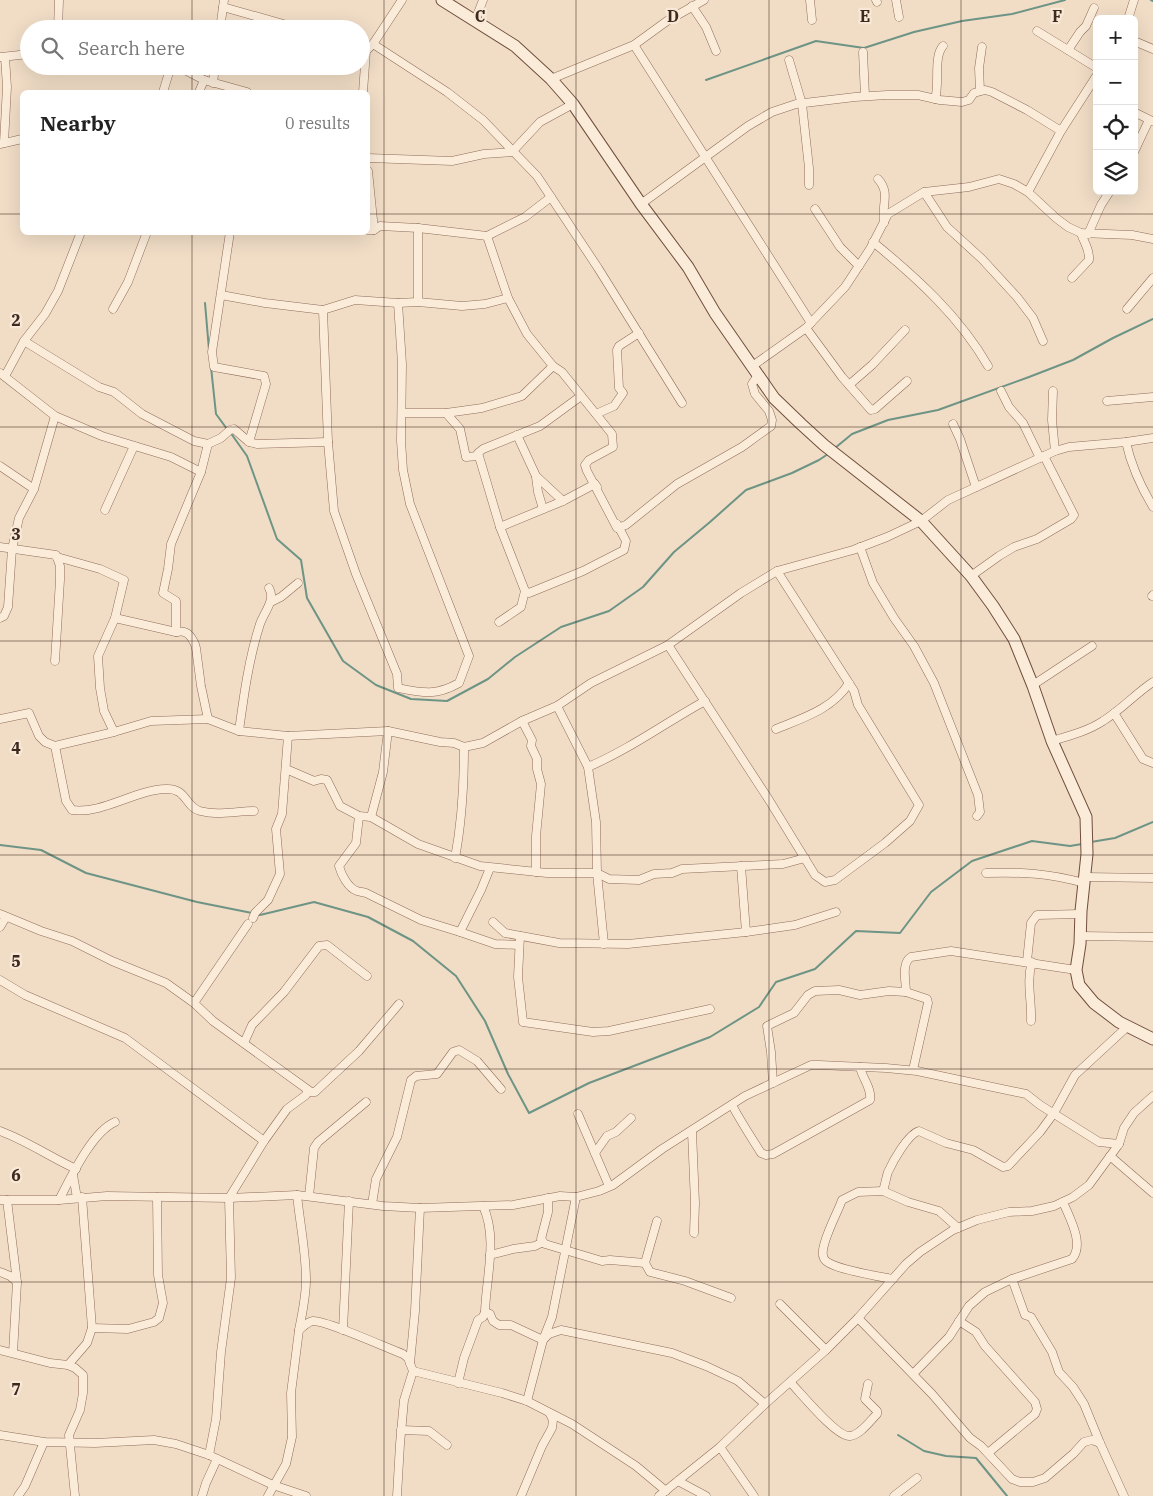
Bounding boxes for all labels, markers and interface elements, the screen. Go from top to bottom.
text: C [475,6,485,26]
text: D [667,6,679,26]
text: E [860,6,870,26]
text: F [1052,6,1062,26]
map controls [1093,15,1138,195]
button: + [1093,15,1138,60]
search box [20,20,370,75]
icon: search [38,34,66,62]
text: Search here [78,36,185,60]
button: − [1093,60,1138,105]
button: locate [1093,105,1138,150]
text: Nearby [40,109,116,137]
text: 0 results [285,113,350,133]
button: layers [1093,150,1138,195]
text: 2 [11,310,21,330]
text: 3 [11,524,21,544]
text: 4 [11,738,21,758]
text: 5 [11,951,21,971]
text: 6 [11,1165,21,1185]
text: 7 [11,1379,21,1399]

